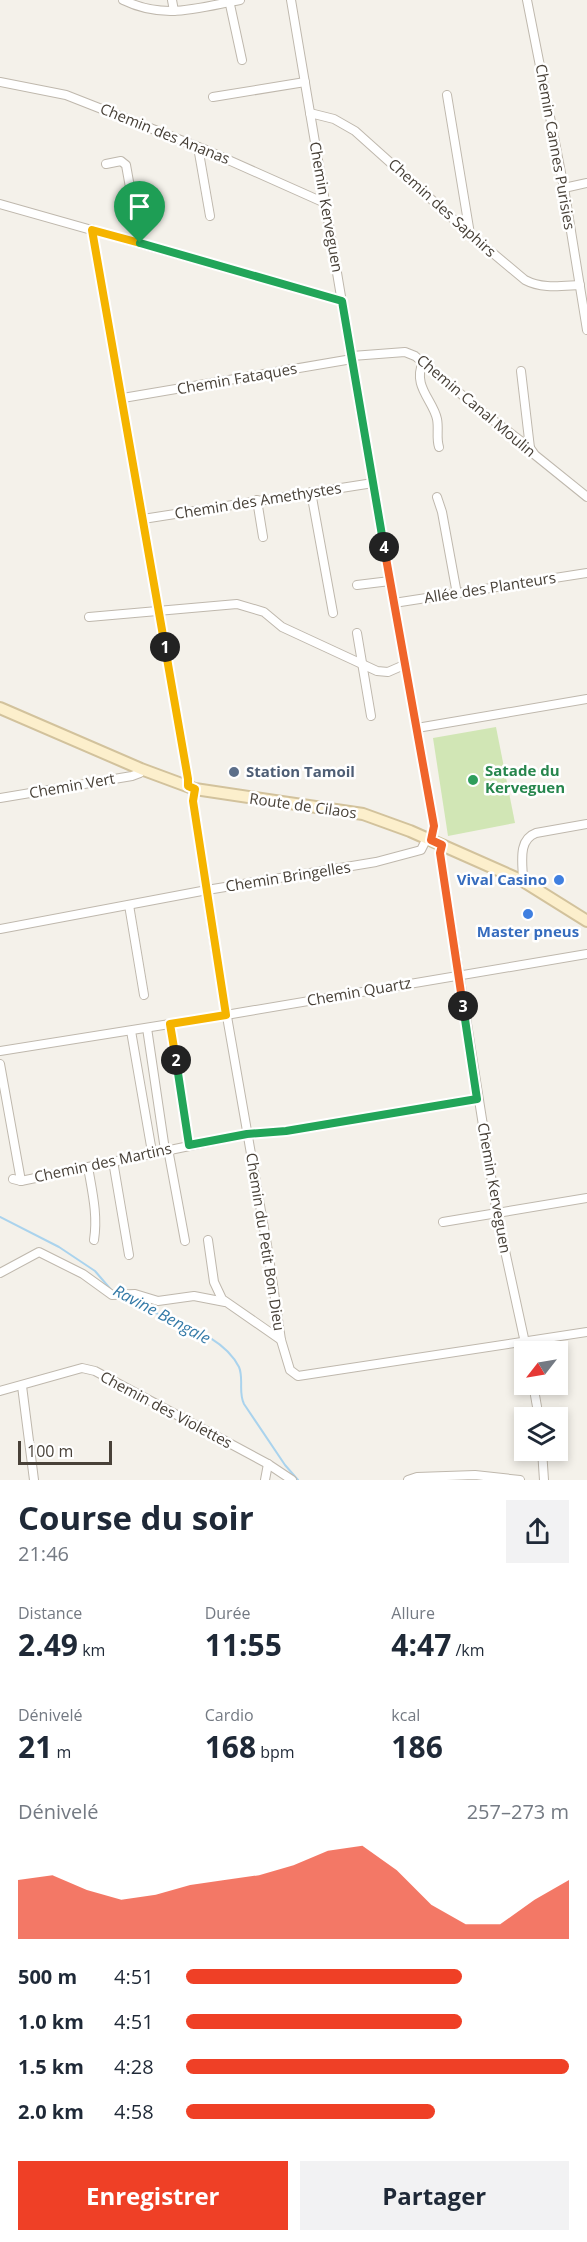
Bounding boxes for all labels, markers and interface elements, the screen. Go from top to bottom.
street label: Chemin Cannes Purisies [532,62,580,231]
street label: Chemin des Ananas [98,98,233,168]
street label: Chemin Kerveguen [306,140,348,274]
street label: Chemin des Saphirs [385,153,501,261]
pin [114,181,165,243]
icon: arrive [123,190,156,223]
street label: Chemin Canal Moulin [413,350,540,461]
street label: Chemin Fataques [175,358,298,398]
street label: Chemin des Amethystes [173,477,343,523]
pin: 4 [369,532,399,562]
text: 4 [379,536,389,558]
street label: Allée des Planteurs [423,567,557,607]
pin: 1 [150,632,180,662]
text: 1 [160,636,170,658]
place label: Satade du Kerveguen [485,760,565,797]
place label: Station Tamoil [246,761,355,781]
marker: Station Tamoil [227,765,241,779]
street label: Chemin Vert [27,768,116,802]
marker: Satade du Kerveguen [466,773,480,787]
street label: Route de Cilaos [248,788,358,822]
street label: Chemin Bringelles [224,856,352,896]
place label: Vival Casino [457,869,547,889]
marker: Vival Casino [552,873,566,887]
marker: Master pneus [521,907,535,921]
place label: Master pneus [477,921,579,941]
street label: Chemin Quartz [305,972,413,1010]
pin: 3 [448,991,478,1021]
text: 3 [458,995,468,1017]
pin: 2 [161,1045,191,1075]
text: 2 [171,1049,181,1071]
street label: Chemin Kerveguen [474,1121,516,1255]
street label: Chemin des Martins [32,1138,173,1186]
street label: Chemin du Petit Bon Dieu [242,1151,290,1332]
water label: Ravine Bengale [110,1279,214,1349]
north arrow [514,1341,568,1395]
map controls [514,1341,568,1461]
street label: Chemin des Violettes [97,1366,236,1452]
button: layers [514,1407,568,1461]
scale bar [18,1438,112,1466]
text: 100 m [27,1440,73,1462]
text: Course du soir [18,1495,254,1540]
button: share [506,1500,569,1563]
text: 21:46 [18,1540,69,1567]
text: Distance [18,1602,82,1624]
text: Durée [205,1602,251,1624]
text: Allure [391,1602,435,1624]
text: 2.49 [18,1624,78,1665]
text: 11:55 [205,1624,282,1665]
text: 4:47 [391,1624,451,1665]
text: km [78,1639,105,1661]
text: /km [451,1639,485,1661]
text: Dénivelé [18,1704,82,1726]
text: Cardio [205,1704,254,1726]
text: kcal [391,1704,420,1726]
text: 21 [18,1726,52,1767]
text: 168 [205,1726,256,1767]
text: 186 [391,1726,443,1767]
text: m [52,1741,71,1763]
text: bpm [256,1741,295,1763]
text: Dénivelé [18,1798,99,1825]
text: 257–273 m [467,1798,569,1825]
text: 500 m [18,1963,77,1990]
text: 4:51 [114,1963,154,1990]
text: 1.0 km [18,2008,84,2035]
text: 4:51 [114,2008,154,2035]
text: 1.5 km [18,2053,84,2080]
text: 4:28 [114,2053,154,2080]
text: 2.0 km [18,2098,84,2125]
text: 4:58 [114,2098,154,2125]
button: Enregistrer [18,2161,288,2230]
button: Partager [300,2161,569,2230]

